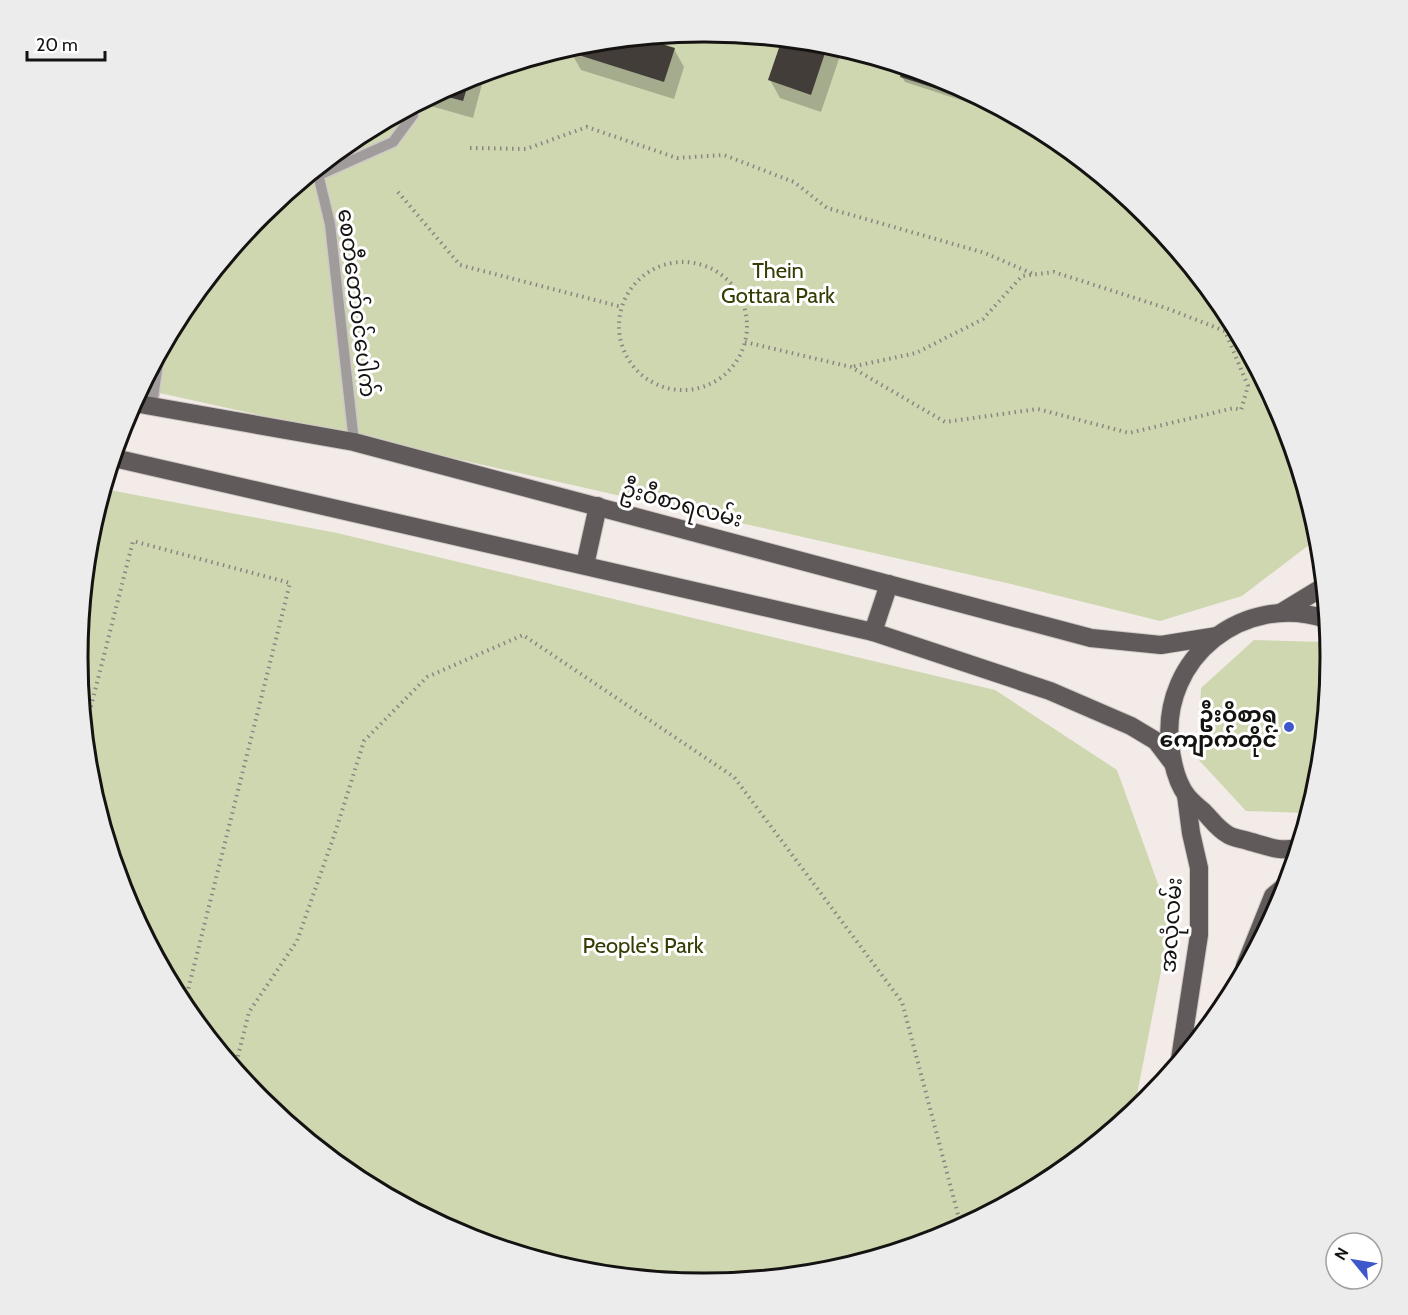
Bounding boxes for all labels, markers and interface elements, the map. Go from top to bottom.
scale bar [27,24,105,62]
text: 20 m [36,34,78,56]
street label: စေတီတော်ဝင်ပေါက် [332,207,384,399]
park label: Thein Gottara Park [721,257,835,309]
street label: ဦးဝီစာရလမ်း [617,473,746,537]
place label: ဦးဝိစာရ ကျောက်တိုင် [1160,700,1279,758]
marker: ဦးဝိစာရ ကျောက်တိုင် [1282,720,1296,734]
street label: အလုံလမ်း [1152,876,1192,974]
park label: People's Park [582,932,704,959]
north arrow [1324,1231,1384,1291]
text: N [1330,1244,1352,1263]

